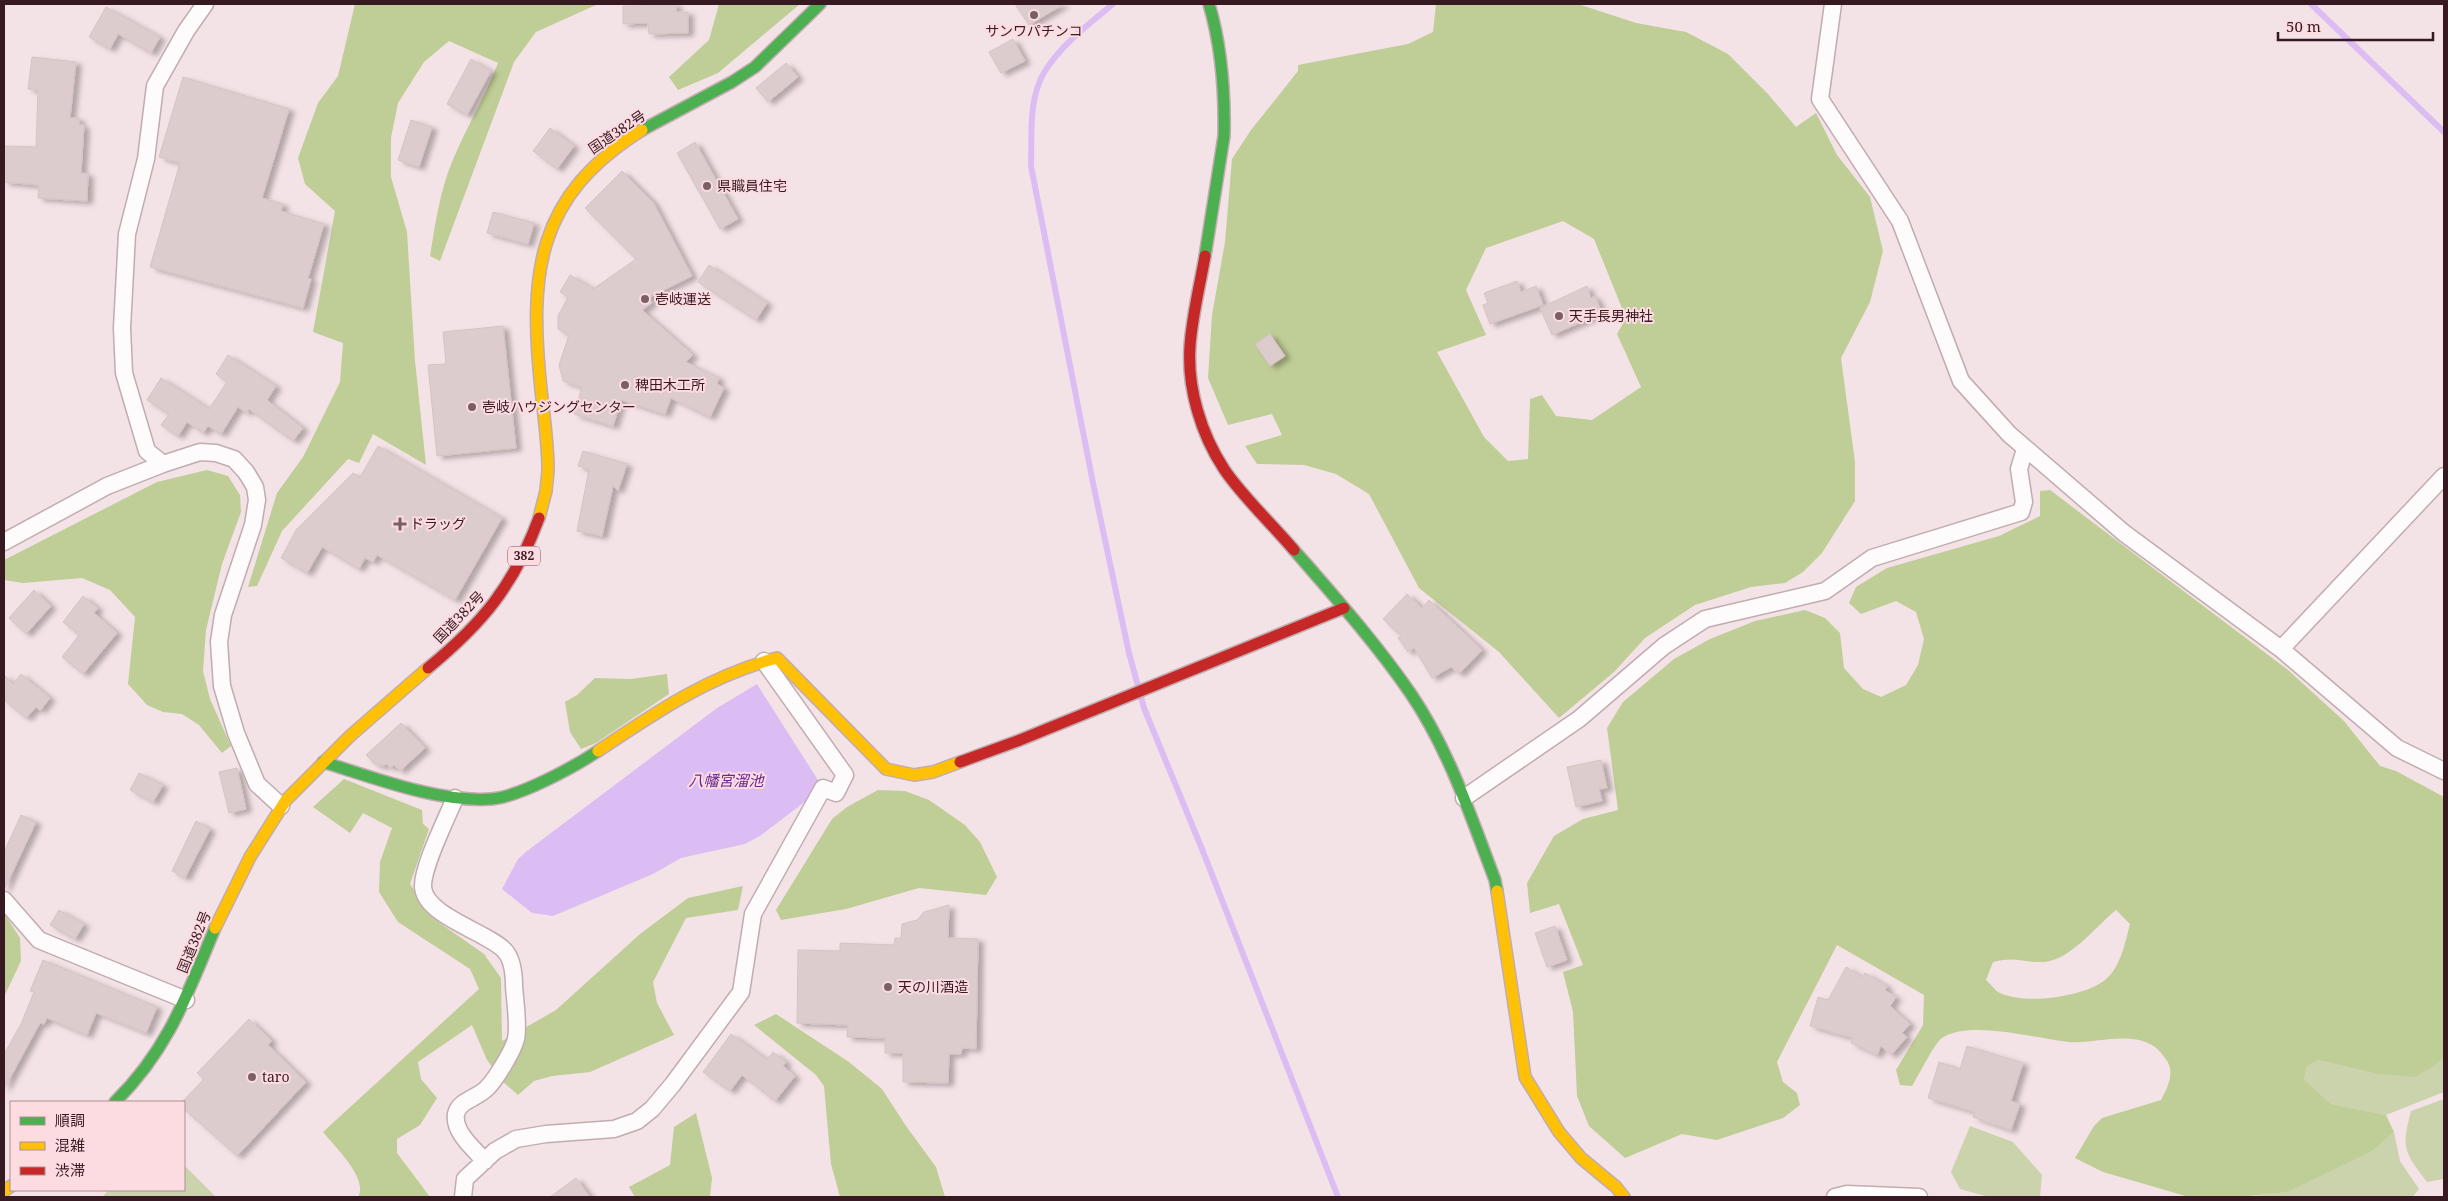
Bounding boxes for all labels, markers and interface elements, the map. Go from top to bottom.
marker: サンワパチンコ [1028,9,1040,21]
scale bar [2278,10,2433,42]
text: 50 m [2286,16,2321,36]
place label: サンワパチンコ [985,21,1083,40]
street label: 国道382号 [584,105,649,158]
place label: 県職員住宅 [717,176,787,195]
marker: 県職員住宅 [701,180,713,192]
place label: 壱岐運送 [655,289,711,308]
marker: 壱岐運送 [639,293,651,305]
place label: 天手長男神社 [1569,306,1653,325]
marker: 天手長男神社 [1553,310,1565,322]
place label: 稗田木工所 [635,375,705,394]
marker: 稗田木工所 [619,379,631,391]
place label: 壱岐ハウジングセンター [482,397,636,416]
marker: 壱岐ハウジングセンター [466,401,478,413]
place label: ドラッグ [410,514,466,533]
marker: ドラッグ [394,518,406,530]
road number: 382 [508,546,540,566]
street label: 国道382号 [429,587,488,647]
water label: 八幡宮溜池 [688,770,765,790]
street label: 国道382号 [172,908,215,976]
place label: 天の川酒造 [898,977,968,996]
marker: 天の川酒造 [882,981,894,993]
place label: taro [262,1067,289,1086]
marker: taro [246,1071,258,1083]
legend [10,1101,185,1191]
text: 順調 [55,1110,85,1130]
text: 混雑 [55,1135,85,1155]
text: 渋滞 [55,1160,85,1180]

